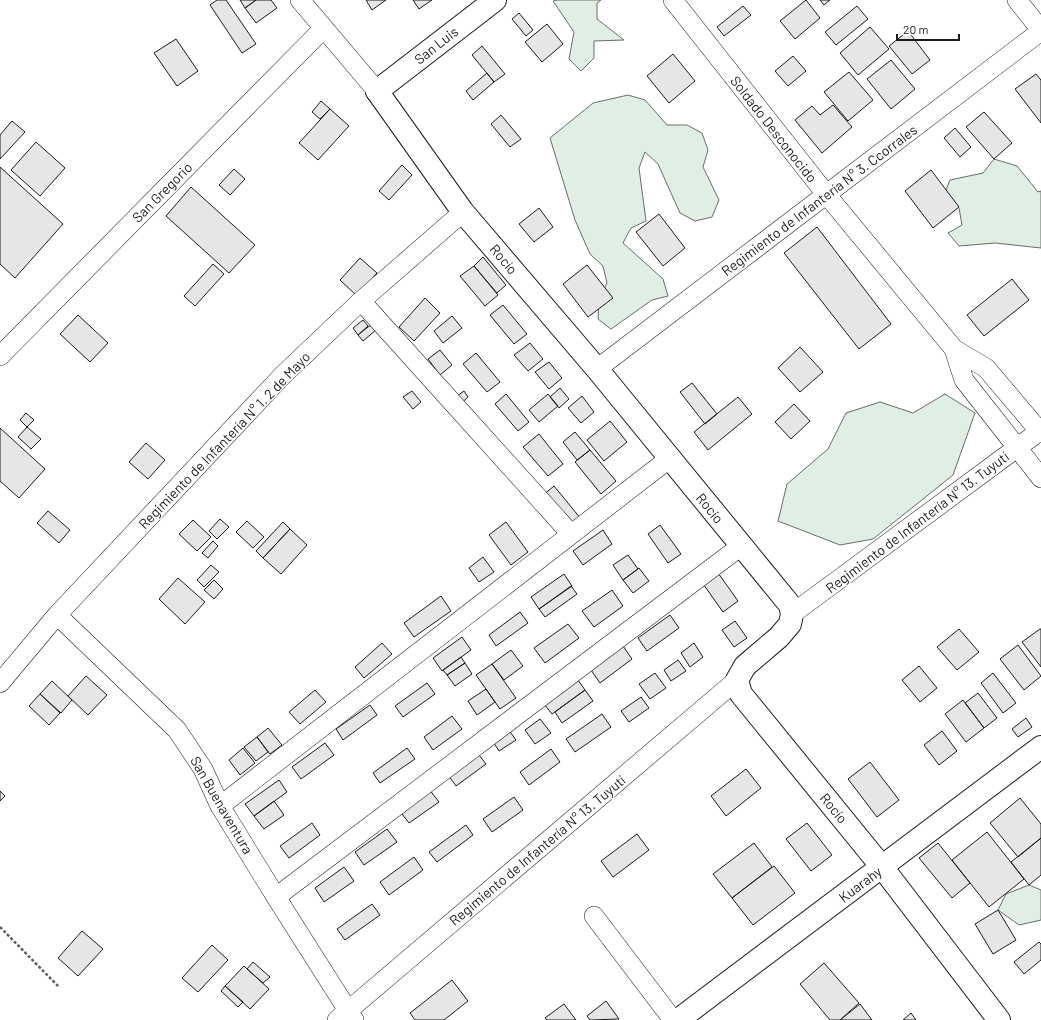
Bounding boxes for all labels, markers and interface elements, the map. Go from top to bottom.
scale bar [897,16,959,42]
street label: San Luis [411,22,462,68]
text: 20 m [903,22,929,36]
street label: Soldado Desconocido [727,72,821,186]
street label: Regimiento de Infantería N° 3. Ccorrales [718,121,921,279]
street label: San Gregorio [128,158,196,226]
street label: Rocío [487,240,521,278]
street label: Regimiento de Infantería N° 1. 2 de Mayo [135,348,313,532]
street label: Regimiento de Infantería N° 13. Tuyutí [822,448,1012,596]
street label: Rocío [693,489,727,527]
street label: San Buenaventura [187,753,257,857]
street label: Regimiento de Infantería N° 13. Tuyutí [445,771,629,929]
street label: Rocío [817,789,851,827]
street label: Kuarahy [835,862,885,906]

